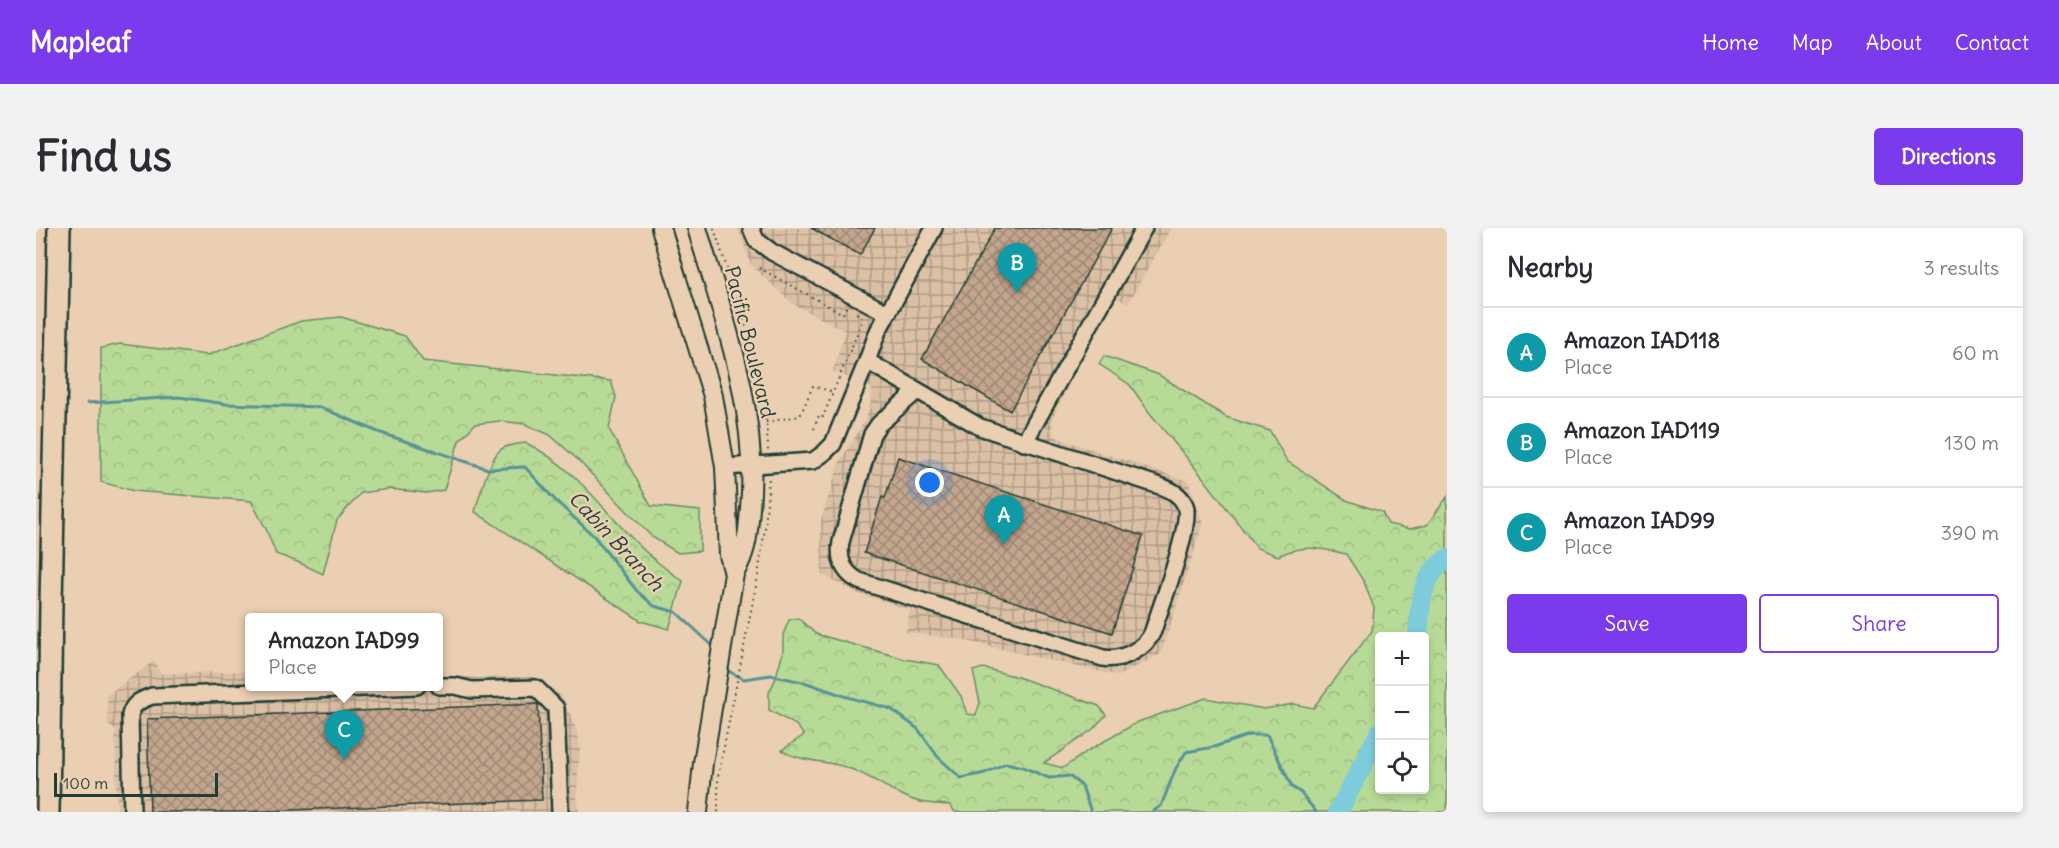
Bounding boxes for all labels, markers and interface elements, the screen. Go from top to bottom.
text: Mapleaf [30,24,131,60]
text: Home [1702,29,1759,56]
text: Map [1792,29,1833,56]
text: About [1866,29,1922,56]
text: Contact [1955,29,2029,56]
button: Directions [1874,128,2023,185]
text: Find us [36,130,172,182]
pin: B [998,244,1036,293]
text: Nearby [1507,251,1593,284]
text: 3 results [1923,255,1999,280]
street label: Pacific Boulevard [720,263,781,421]
text: Amazon IAD118 [1564,326,1720,354]
text: A [1520,340,1533,365]
text: 60 m [1952,340,1999,365]
text: Place [1564,354,1612,379]
text: Amazon IAD119 [1564,416,1720,444]
text: B [1520,430,1533,455]
text: 130 m [1944,430,1999,455]
text: Place [1564,444,1612,469]
your location [915,468,944,497]
water label: Cabin Branch [563,485,671,597]
pin: A [984,496,1024,545]
text: Amazon IAD99 [1564,506,1715,534]
text: C [1520,520,1533,545]
text: 390 m [1941,520,1999,545]
text: Place [1564,534,1612,559]
button: Save [1507,594,1747,653]
button: Share [1759,594,1999,653]
popup [245,613,443,691]
text: Amazon IAD99 [268,626,420,654]
map controls [1375,632,1429,794]
button: + [1375,632,1429,686]
text: Place [268,654,317,679]
button: − [1375,686,1429,740]
pin: C [324,710,364,760]
button: locate [1375,740,1429,794]
scale bar [54,770,218,798]
text: 100 m [63,773,108,793]

